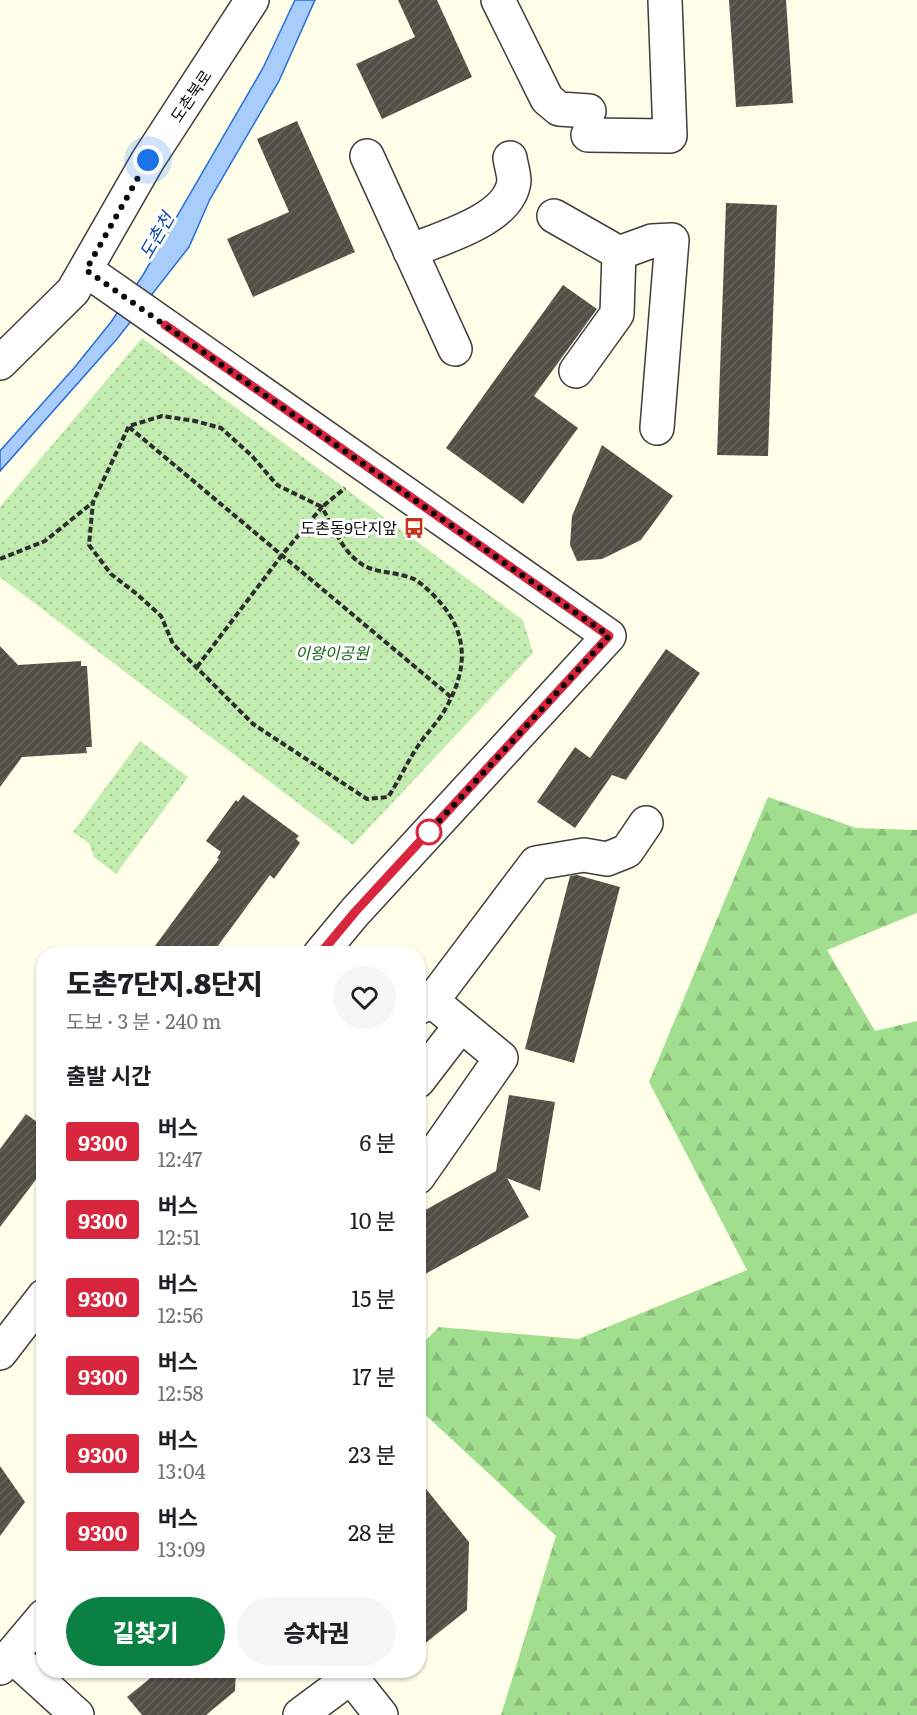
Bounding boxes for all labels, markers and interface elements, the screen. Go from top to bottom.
street label: 도촌북로 [164,64,217,127]
your location [133,145,163,175]
water label: 도촌천 [132,205,181,264]
place label: 도촌동9단지앞 [300,515,397,539]
bus stop icon: 도촌동9단지앞 [402,516,426,540]
park label: 이왕이공원 [295,640,370,664]
unlabelled marker [416,819,442,845]
text: 도촌7단지.8단지 [66,961,263,1003]
button: heart [333,966,396,1029]
text: 도보 · 3 분 · 240 m [66,1005,221,1035]
text: 출발 시간 [66,1058,151,1091]
text: 버스 [157,1110,198,1143]
text: 6 분 [360,1125,396,1158]
text: 9300 [78,1126,127,1157]
text: 12:47 [157,1143,202,1173]
text: 버스 [157,1188,198,1221]
text: 10 분 [350,1203,396,1236]
text: 9300 [78,1204,127,1235]
text: 12:51 [157,1221,201,1251]
text: 버스 [157,1266,198,1299]
text: 15 분 [351,1281,396,1314]
text: 9300 [78,1282,127,1313]
text: 12:56 [157,1299,203,1329]
text: 버스 [157,1344,198,1377]
text: 17 분 [352,1359,396,1392]
text: 9300 [78,1360,127,1391]
text: 12:58 [157,1377,204,1407]
text: 버스 [157,1422,198,1455]
text: 23 분 [348,1437,396,1470]
text: 9300 [78,1438,127,1469]
text: 13:04 [157,1455,206,1485]
text: 버스 [157,1500,198,1533]
text: 28 분 [348,1515,396,1548]
text: 9300 [78,1516,127,1547]
text: 13:09 [157,1533,205,1563]
button: 길찾기 [66,1597,225,1666]
button: 승차권 [237,1597,396,1666]

